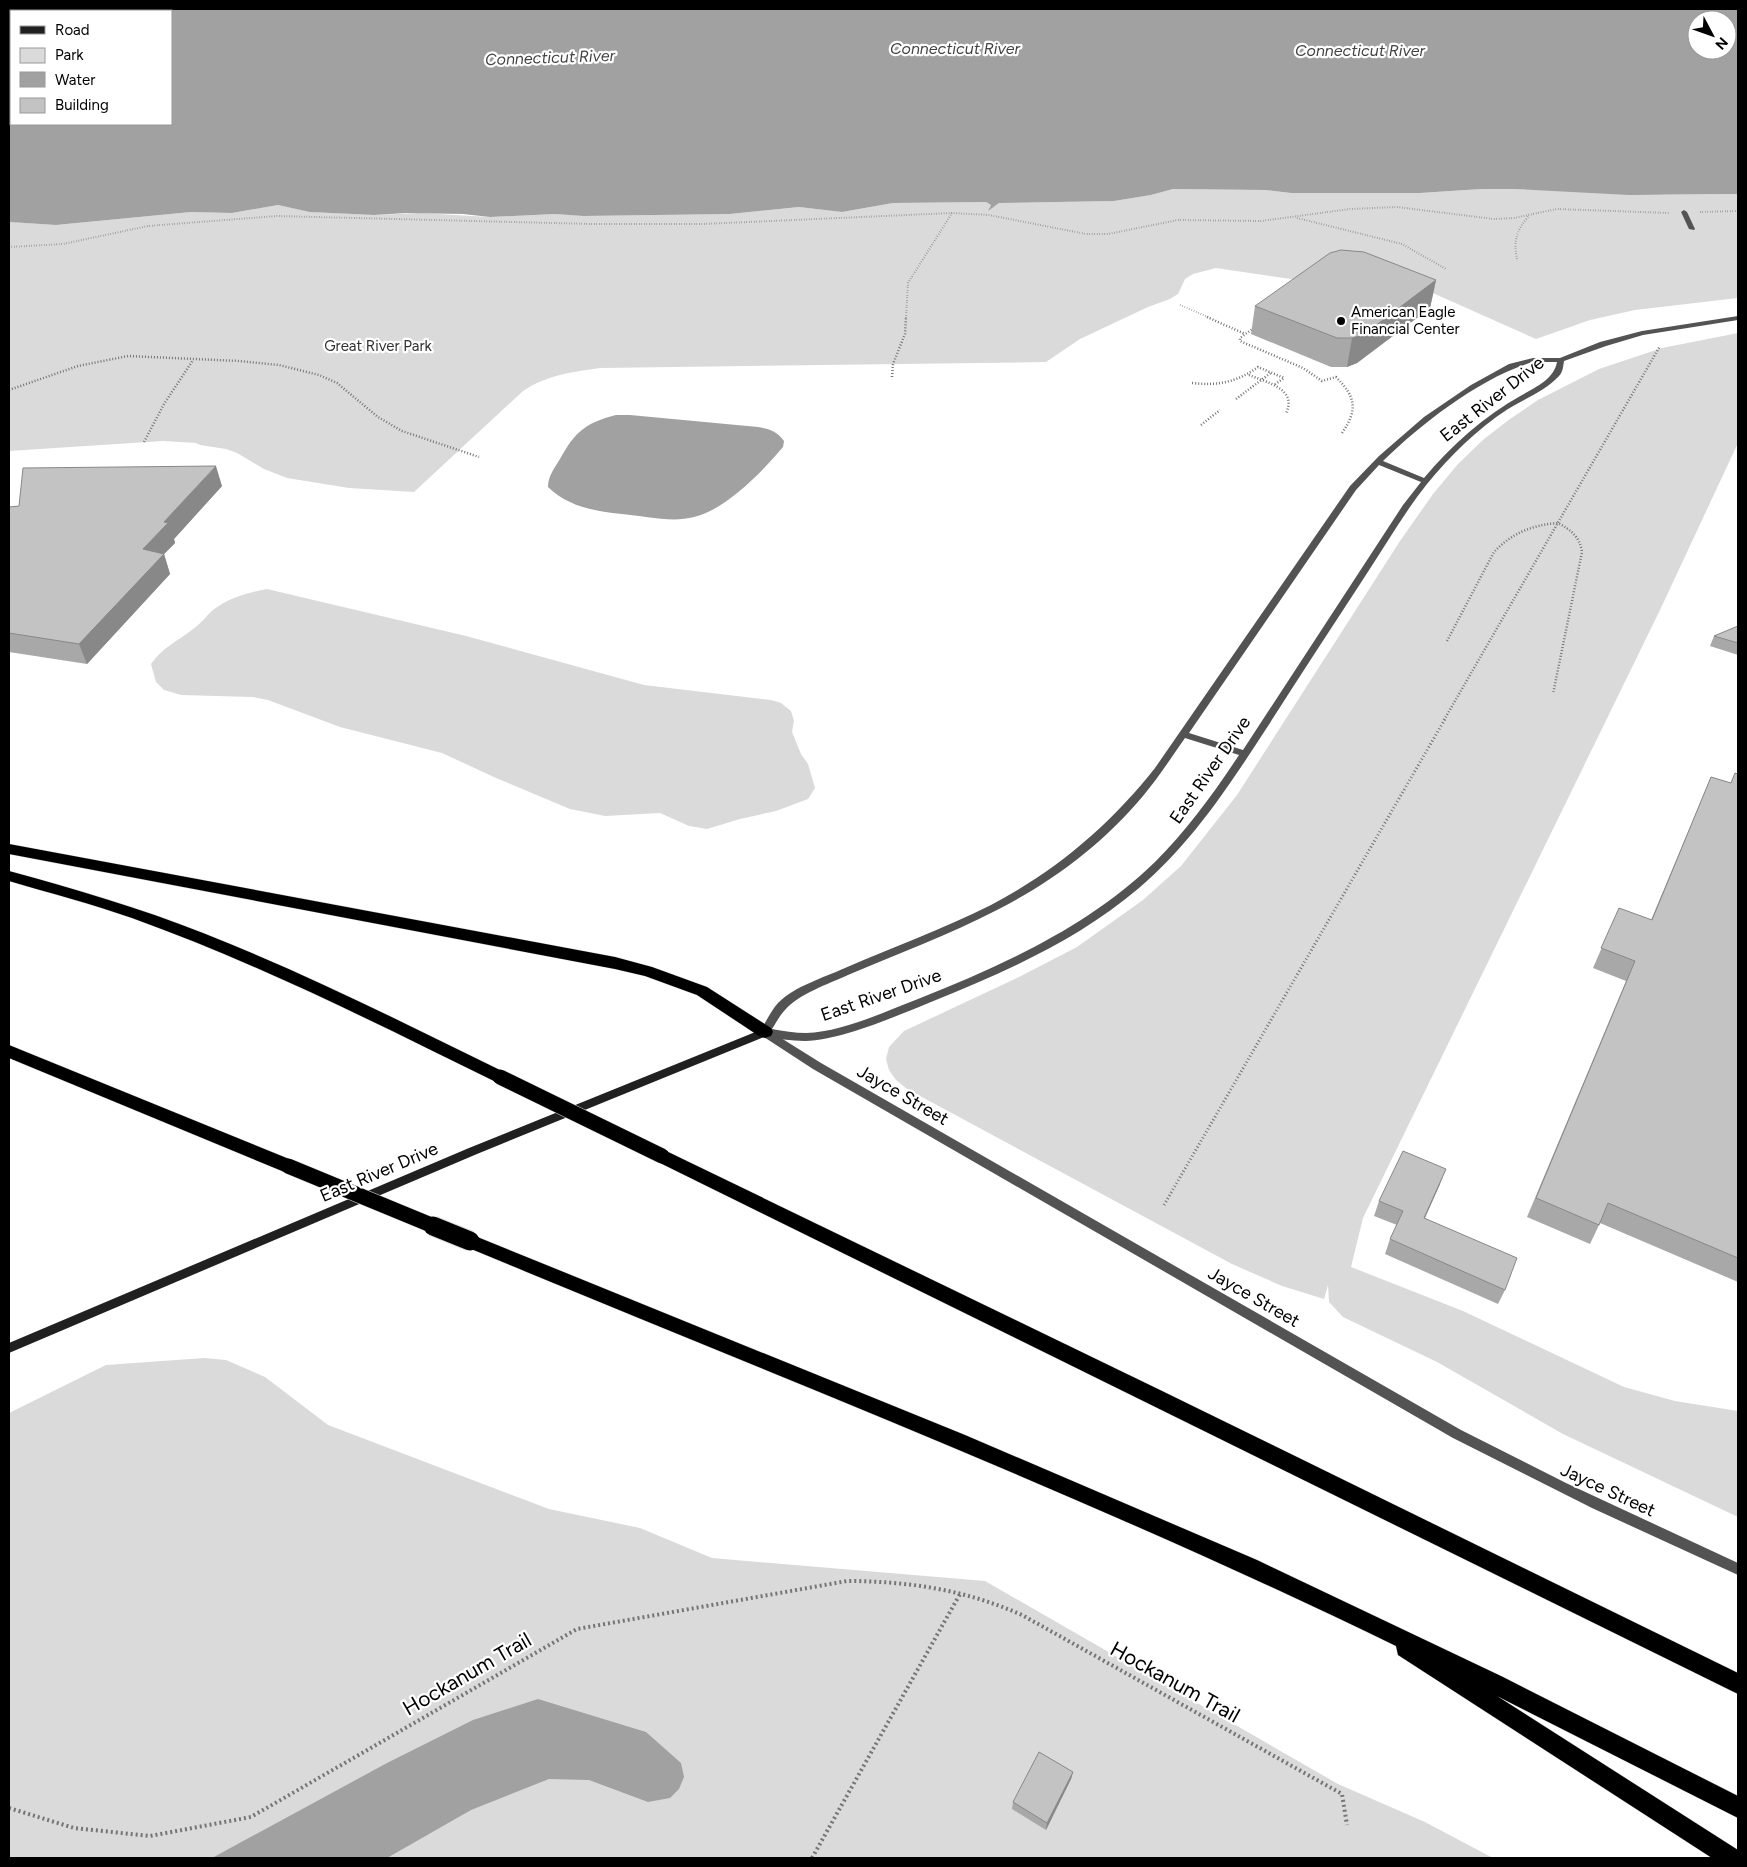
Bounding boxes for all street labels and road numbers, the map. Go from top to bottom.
street label: East River Drive [1436,351,1549,446]
street label: East River Drive [1165,712,1255,828]
street label: East River Drive [818,964,944,1026]
street label: Jayce Street [853,1060,953,1130]
street label: East River Drive [317,1137,441,1207]
street label: Jayce Street [1204,1262,1304,1332]
street label: Jayce Street [1557,1458,1659,1522]
street label: Hockanum Trail [398,1627,536,1720]
street label: Hockanum Trail [1106,1636,1244,1727]

